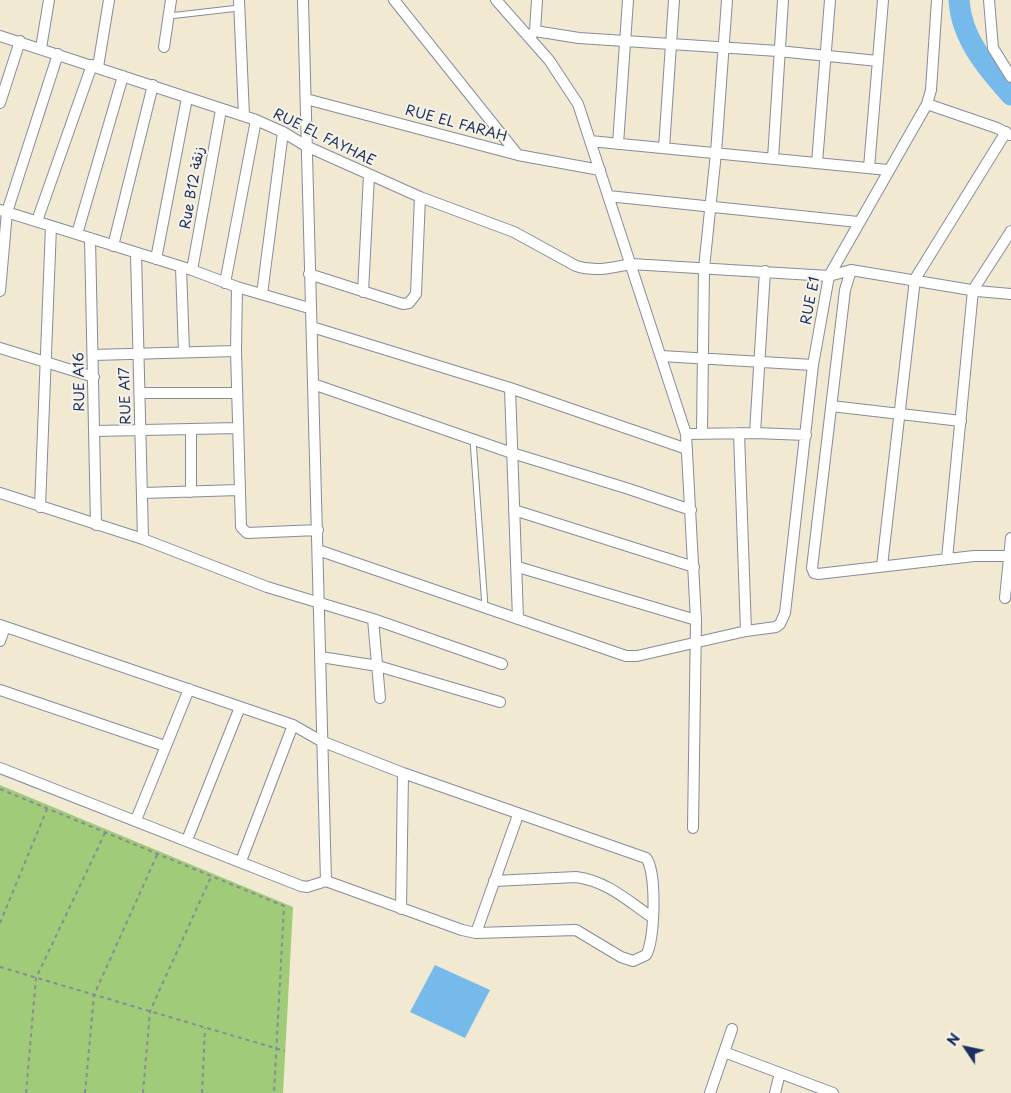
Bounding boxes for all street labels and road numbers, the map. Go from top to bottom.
street label: RUE EL FARAH [403,102,509,146]
street label: RUE EL FAYHAE [270,106,378,170]
street label: Rue B12 زنقة [177,145,209,231]
street label: RUE E1 [798,276,824,326]
street label: RUE A16 [71,352,89,412]
street label: RUE A17 [117,367,135,425]

